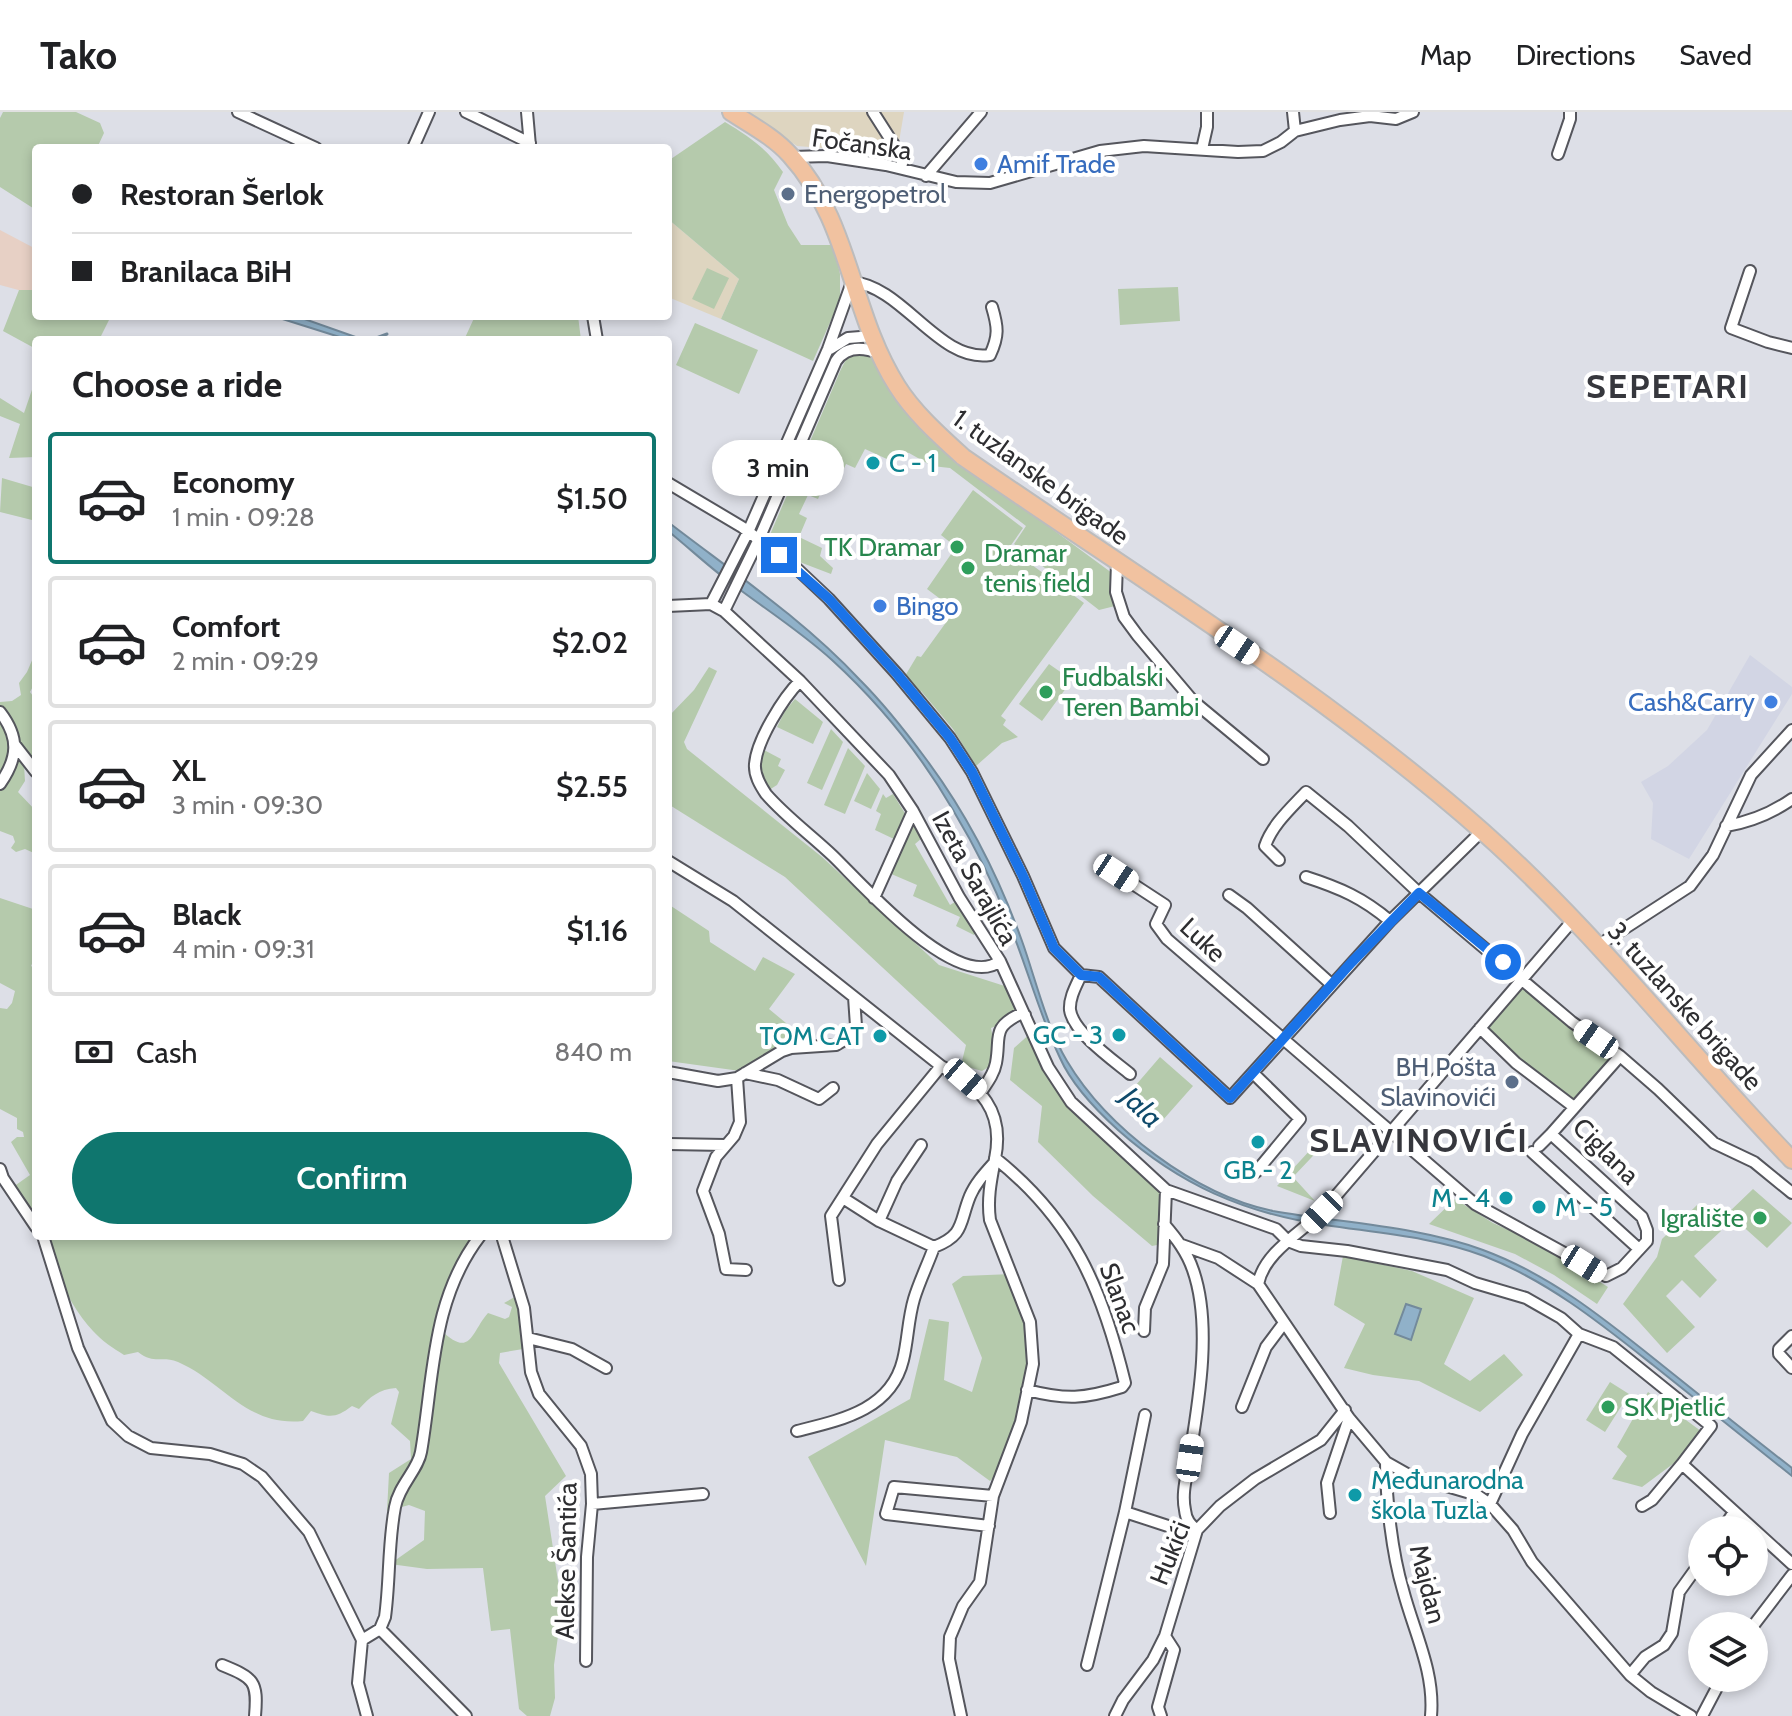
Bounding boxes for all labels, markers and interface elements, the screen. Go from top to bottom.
text: Tako [40,32,117,79]
text: Map [1420,38,1472,72]
text: Directions [1516,38,1635,72]
text: Saved [1679,38,1752,72]
street label: Fočanska [810,121,914,167]
place label: Amif Trade [997,148,1116,180]
marker: Amif Trade [972,155,990,173]
text: Restoran Šerlok [120,176,324,213]
place label: Energopetrol [804,178,946,210]
marker: Energopetrol [779,185,797,203]
text: Branilaca BiH [120,253,292,290]
text: Choose a ride [72,362,282,406]
district label: SEPETARI [1586,365,1750,407]
street label: 1. tuzlanske brigade [947,402,1135,552]
callout: 3 min [713,439,845,495]
place label: C - 1 [889,447,936,479]
text: 3 min [747,452,809,484]
marker: C - 1 [864,454,882,472]
icon: car [76,462,148,534]
text: Economy [172,464,295,501]
text: $1.50 [556,480,628,517]
text: 1 min · 09:28 [172,501,315,533]
place label: TK Dramar [824,531,942,563]
route end [761,537,797,573]
place label: Dramar tenis field [984,537,1091,599]
marker: TK Dramar [948,538,966,556]
marker: Dramar tenis field [959,559,977,577]
place label: Bingo [896,590,959,622]
marker: Bingo [871,597,889,615]
icon: car [76,606,148,678]
text: Comfort [172,608,280,645]
car [1210,622,1264,668]
text: $2.02 [552,624,628,661]
text: 2 min · 09:29 [172,645,319,677]
place label: Fudbalski Teren Bambi [1062,661,1199,723]
marker: Fudbalski Teren Bambi [1037,683,1055,701]
place label: Cash&Carry [1628,686,1755,718]
marker: Cash&Carry [1762,693,1780,711]
icon: car [76,750,148,822]
text: XL [172,752,206,789]
text: $2.55 [556,768,628,805]
text: 3 min · 09:30 [172,789,323,821]
street label: Izeta Sarajlića [925,805,1025,951]
car [1089,850,1143,896]
icon: car [76,894,148,966]
text: Black [172,896,242,933]
street label: Luke [1173,911,1233,969]
text: $1.16 [566,912,628,949]
street label: 3. tuzlanske brigade [1601,915,1769,1097]
text: 4 min · 09:31 [172,933,314,965]
route start [1485,944,1521,980]
car [1569,1015,1623,1063]
place label: GC - 3 [1033,1019,1103,1051]
place label: TOM CAT [759,1020,864,1052]
marker: GC - 3 [1110,1026,1128,1044]
marker: TOM CAT [871,1027,889,1045]
icon: cash [72,1030,116,1074]
text: Cash [136,1034,198,1071]
text: 840 m [554,1036,632,1068]
place label: BH Pošta Slavinovići [1380,1051,1497,1113]
car [939,1054,991,1104]
marker: BH Pošta Slavinovići [1503,1073,1521,1091]
water label: Jala [1112,1077,1170,1134]
street label: Ciglana [1566,1111,1646,1191]
district label: SLAVINOVIĆI [1309,1119,1529,1161]
button: Confirm [72,1132,632,1224]
marker: GB - 2 [1249,1133,1267,1151]
place label: GB - 2 [1223,1154,1293,1186]
place label: M - 4 [1431,1182,1490,1214]
car [1297,1186,1347,1238]
marker: M - 4 [1497,1189,1515,1207]
place label: M - 5 [1555,1191,1613,1223]
marker: M - 5 [1530,1198,1548,1216]
place label: Igralište [1660,1202,1744,1234]
marker: Igralište [1751,1209,1769,1227]
car [1557,1241,1611,1287]
street label: Slanac [1093,1258,1147,1338]
place label: SK Pjetlić [1624,1391,1726,1423]
marker: SK Pjetlić [1599,1398,1617,1416]
car [1175,1433,1205,1483]
place label: Međunarodna škola Tuzla [1371,1464,1524,1526]
street label: Alekse Šantića [549,1482,583,1640]
marker: Međunarodna škola Tuzla [1346,1486,1364,1504]
street label: Hukići [1143,1516,1197,1590]
map controls [1688,1516,1768,1692]
button: locate [1688,1516,1768,1596]
street label: Majdan [1403,1541,1453,1627]
button: layers [1688,1612,1768,1692]

